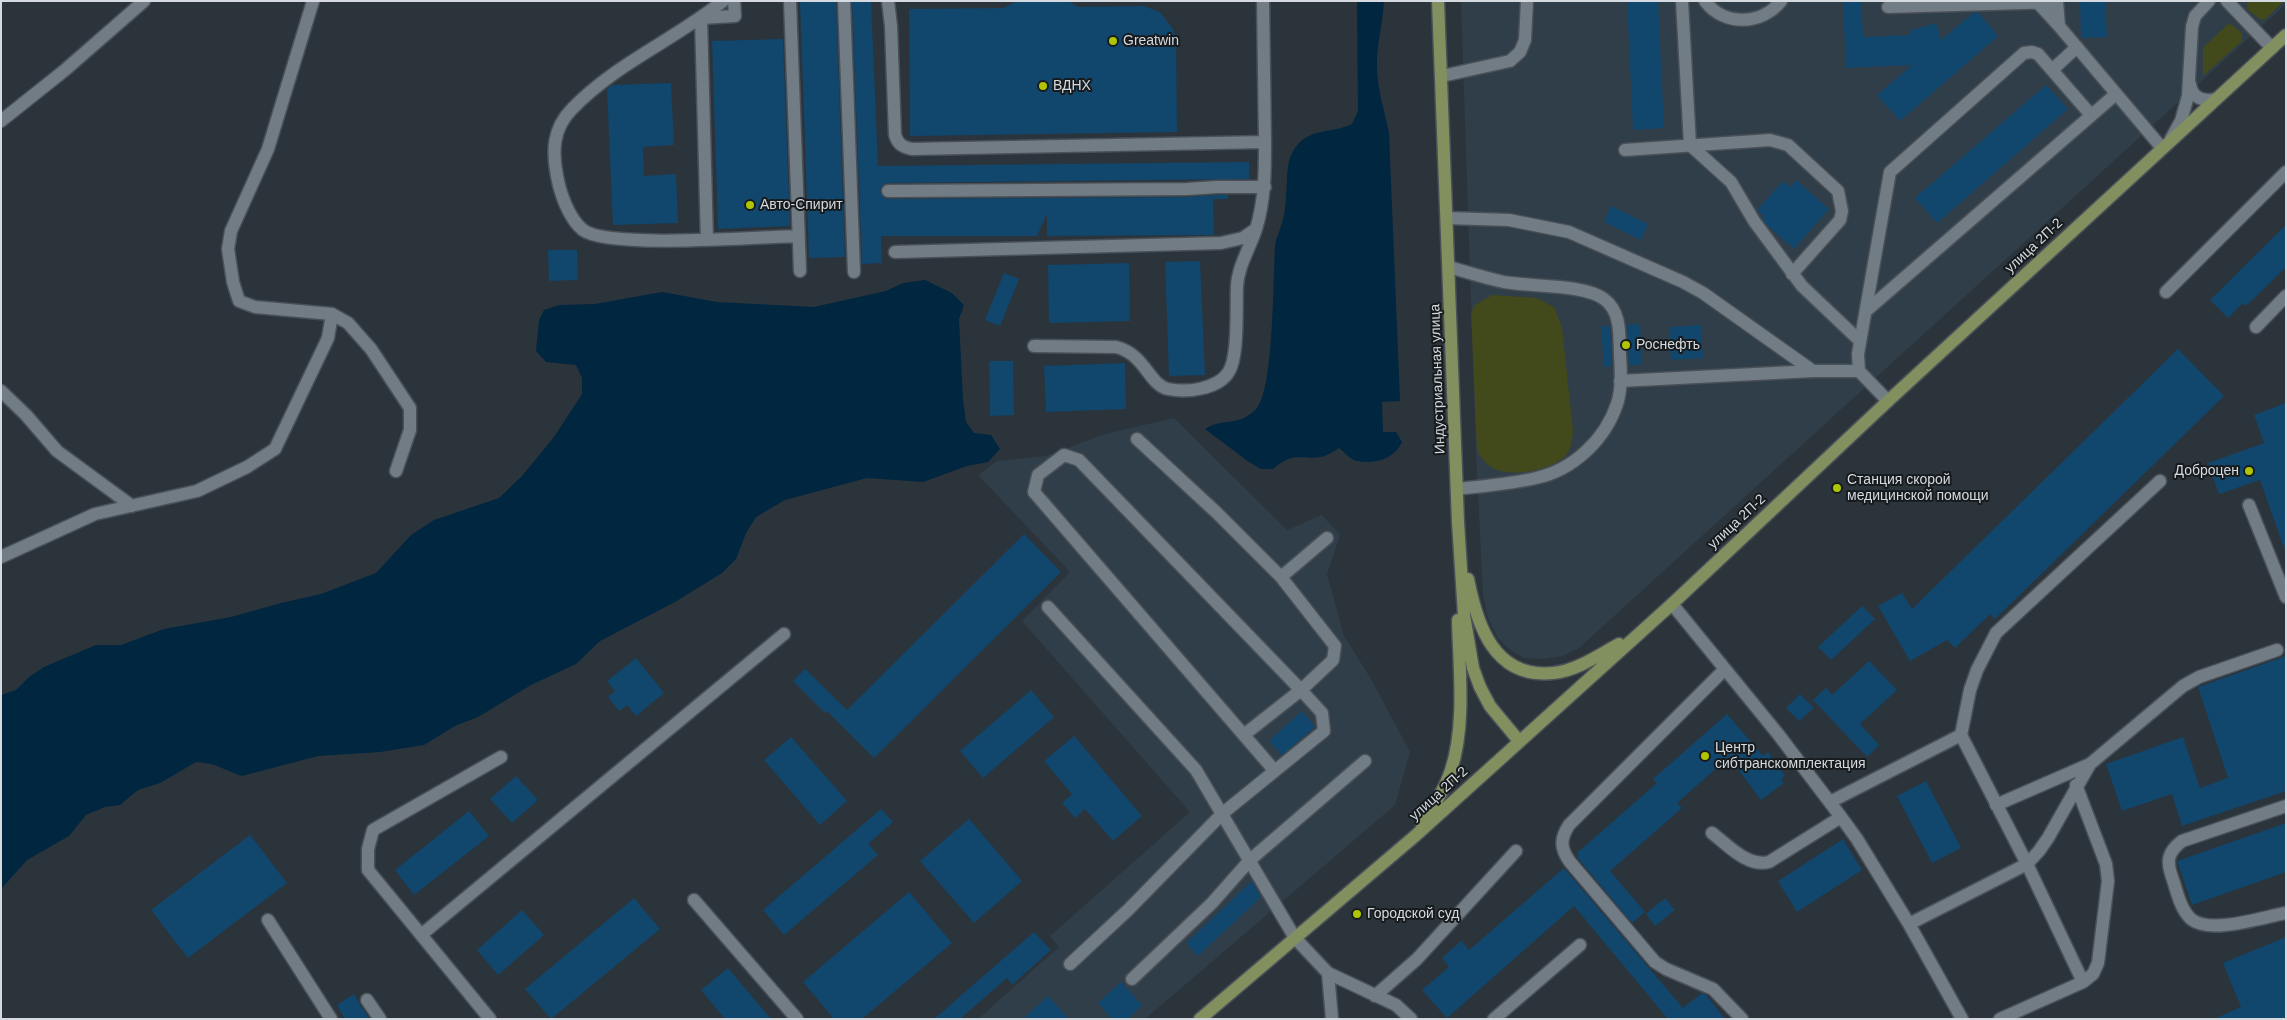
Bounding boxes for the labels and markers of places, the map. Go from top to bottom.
place label: Greatwin [1123,33,1179,49]
marker: Greatwin [1107,35,1119,47]
place label: ВДНХ [1053,78,1091,94]
marker: ВДНХ [1037,80,1049,92]
place label: Авто-Спирит [760,197,843,213]
marker: Авто-Спирит [744,199,756,211]
place label: Роснефть [1636,337,1700,353]
marker: Роснефть [1620,339,1632,351]
place label: Доброцен [2175,463,2239,479]
marker: Доброцен [2243,465,2255,477]
place label: Станция скорой медицинской помощи [1847,472,1989,504]
marker: Станция скорой медицинской помощи [1831,482,1843,494]
place label: Центр сибтранскомплектация [1715,740,1866,772]
marker: Центр сибтранскомплектация [1699,750,1711,762]
place label: Городской суд [1367,906,1459,922]
marker: Городской суд [1351,908,1363,920]

